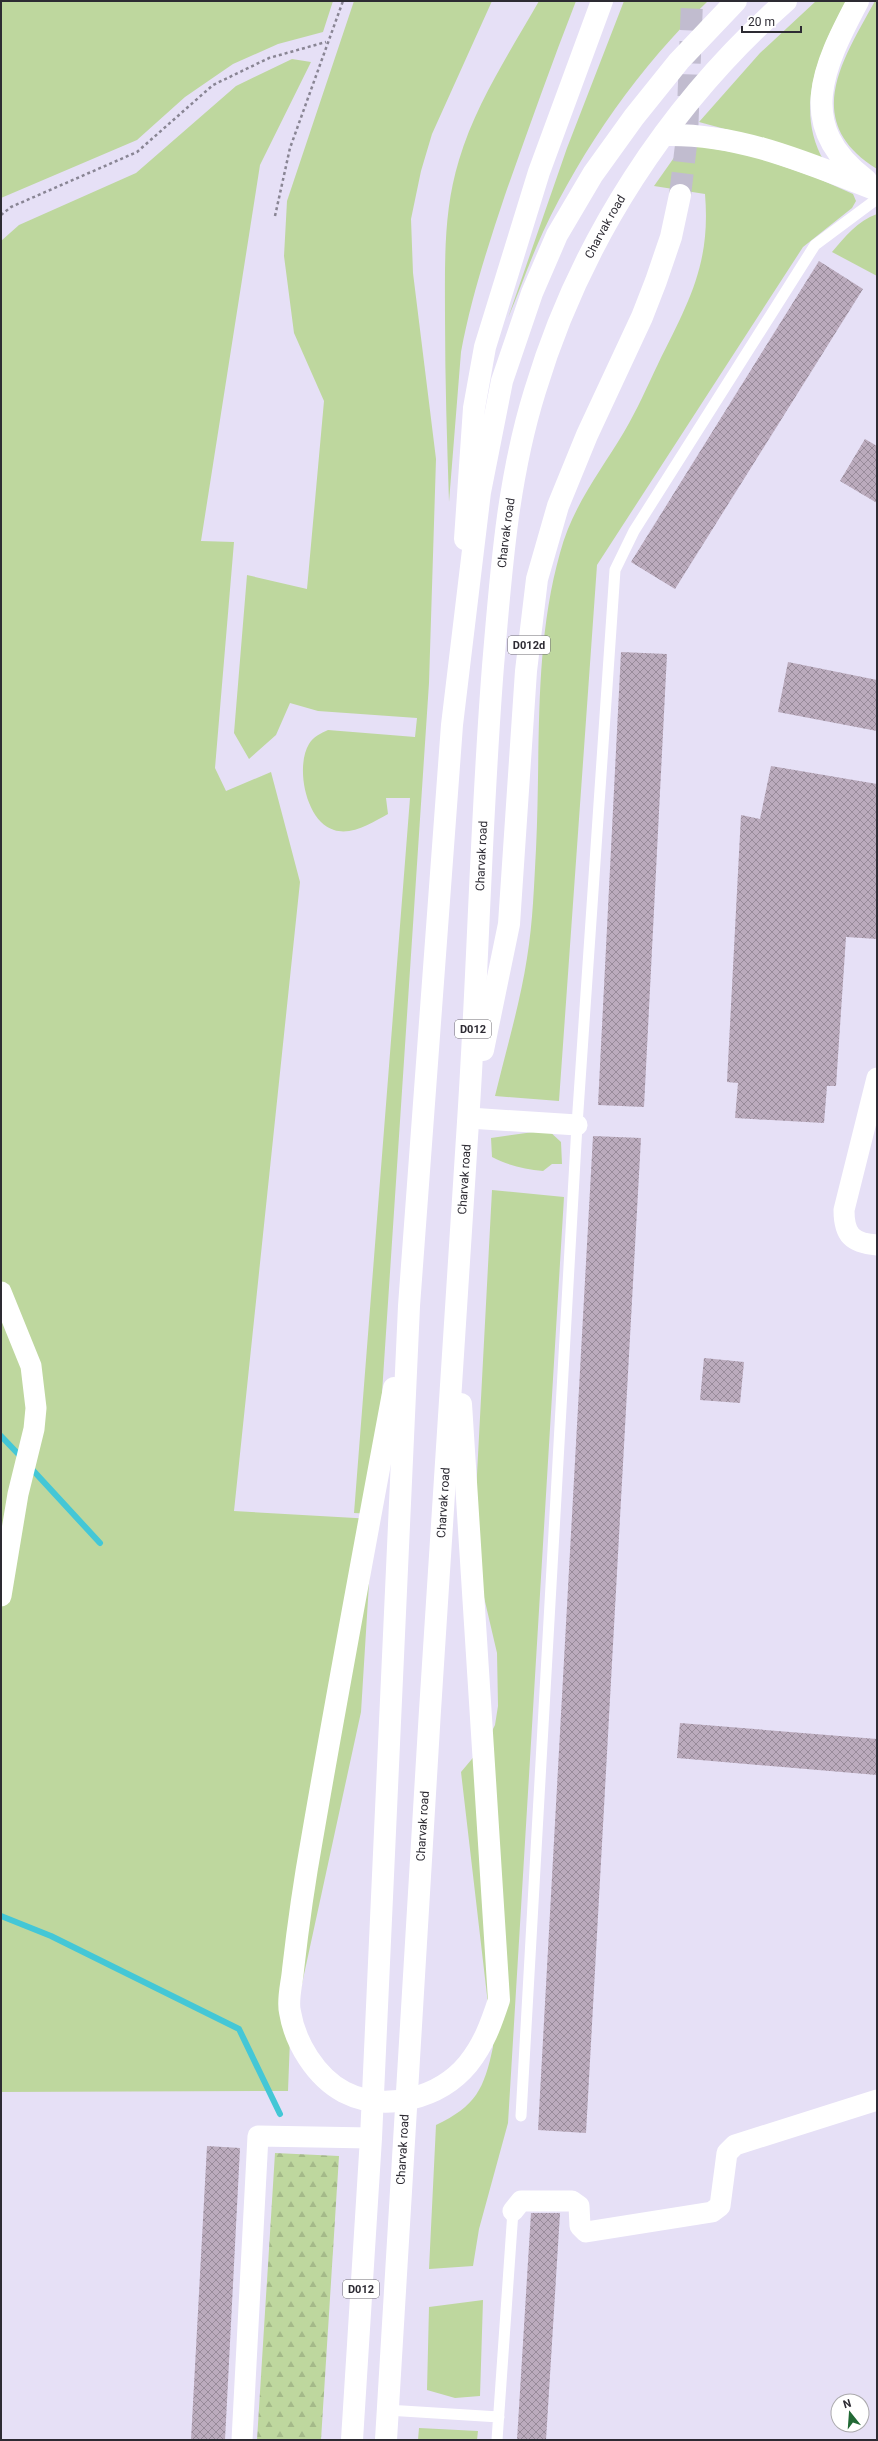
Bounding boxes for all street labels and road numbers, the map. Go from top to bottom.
street label: Charvak road [582,192,628,261]
street label: Charvak road [495,497,518,569]
road number: D012d [508,636,550,654]
street label: Charvak road [473,820,490,891]
road number: D012 [455,1020,491,1038]
street label: Charvak road [455,1144,474,1215]
street label: Charvak road [434,1467,453,1538]
street label: Charvak road [413,1790,432,1862]
street label: Charvak road [394,2114,412,2185]
road number: D012 [343,2280,379,2298]

